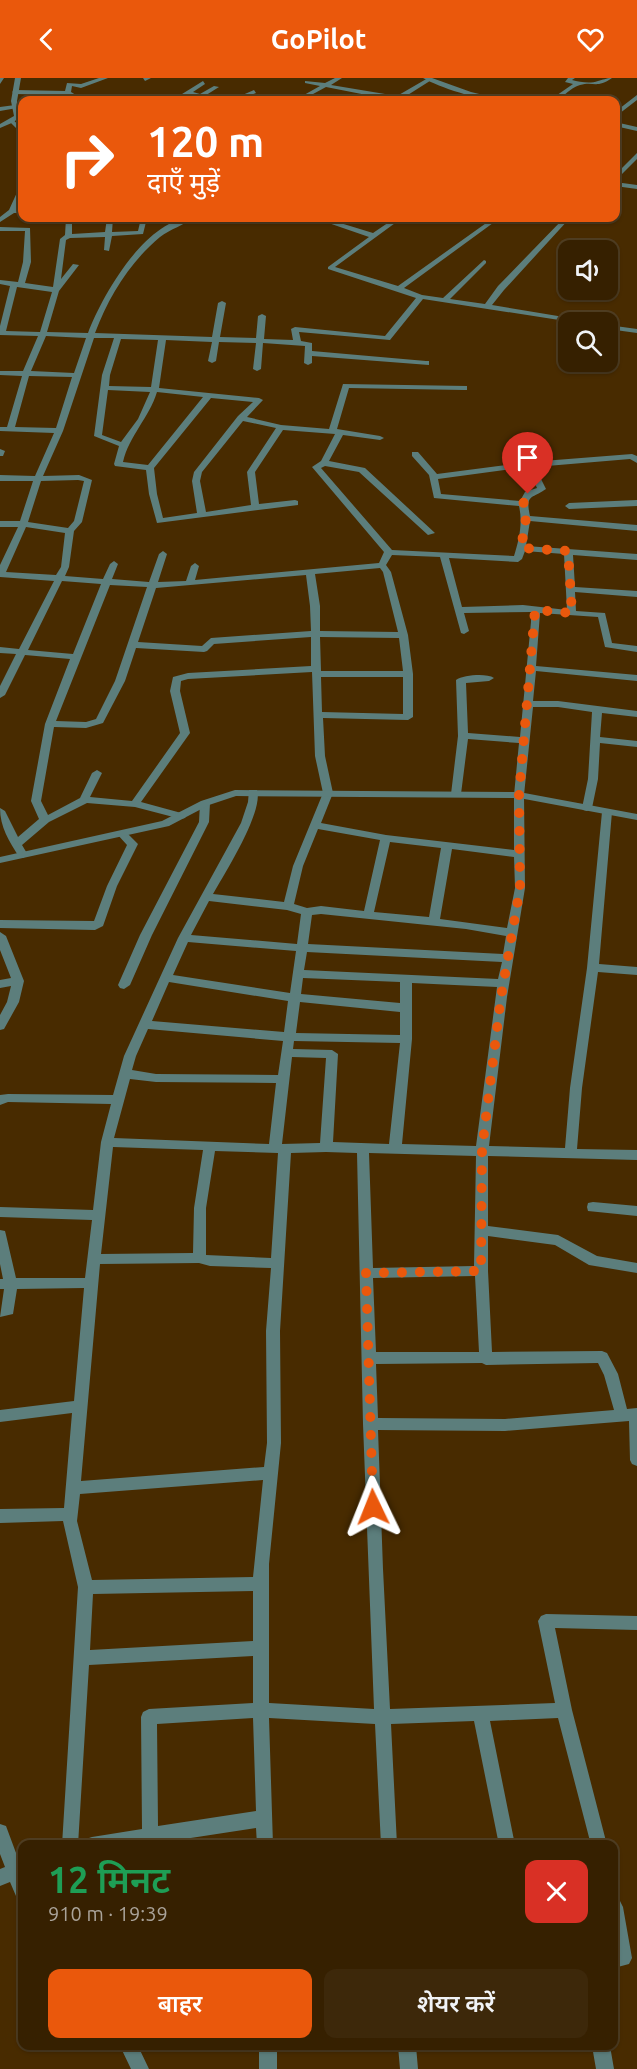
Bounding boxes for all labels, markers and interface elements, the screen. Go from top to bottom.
icon: back [30,23,63,56]
icon: heart [574,23,607,56]
text: GoPilot [271,24,366,54]
text: 120 m [147,118,264,165]
icon: right [48,120,126,198]
text: दाएँ मुड़ें [147,167,220,197]
map controls [558,240,618,372]
button: sound [558,240,618,300]
button: search [558,312,618,372]
pin [502,432,553,494]
icon: arrive [511,441,544,474]
position arrow [341,1475,405,1539]
text: 12 मिनट [48,1859,170,1900]
button: close [525,1860,588,1923]
text: 910 m · 19:39 [48,1902,168,1925]
button: बाहर [48,1969,312,2038]
button: शेयर करें [324,1969,588,2038]

